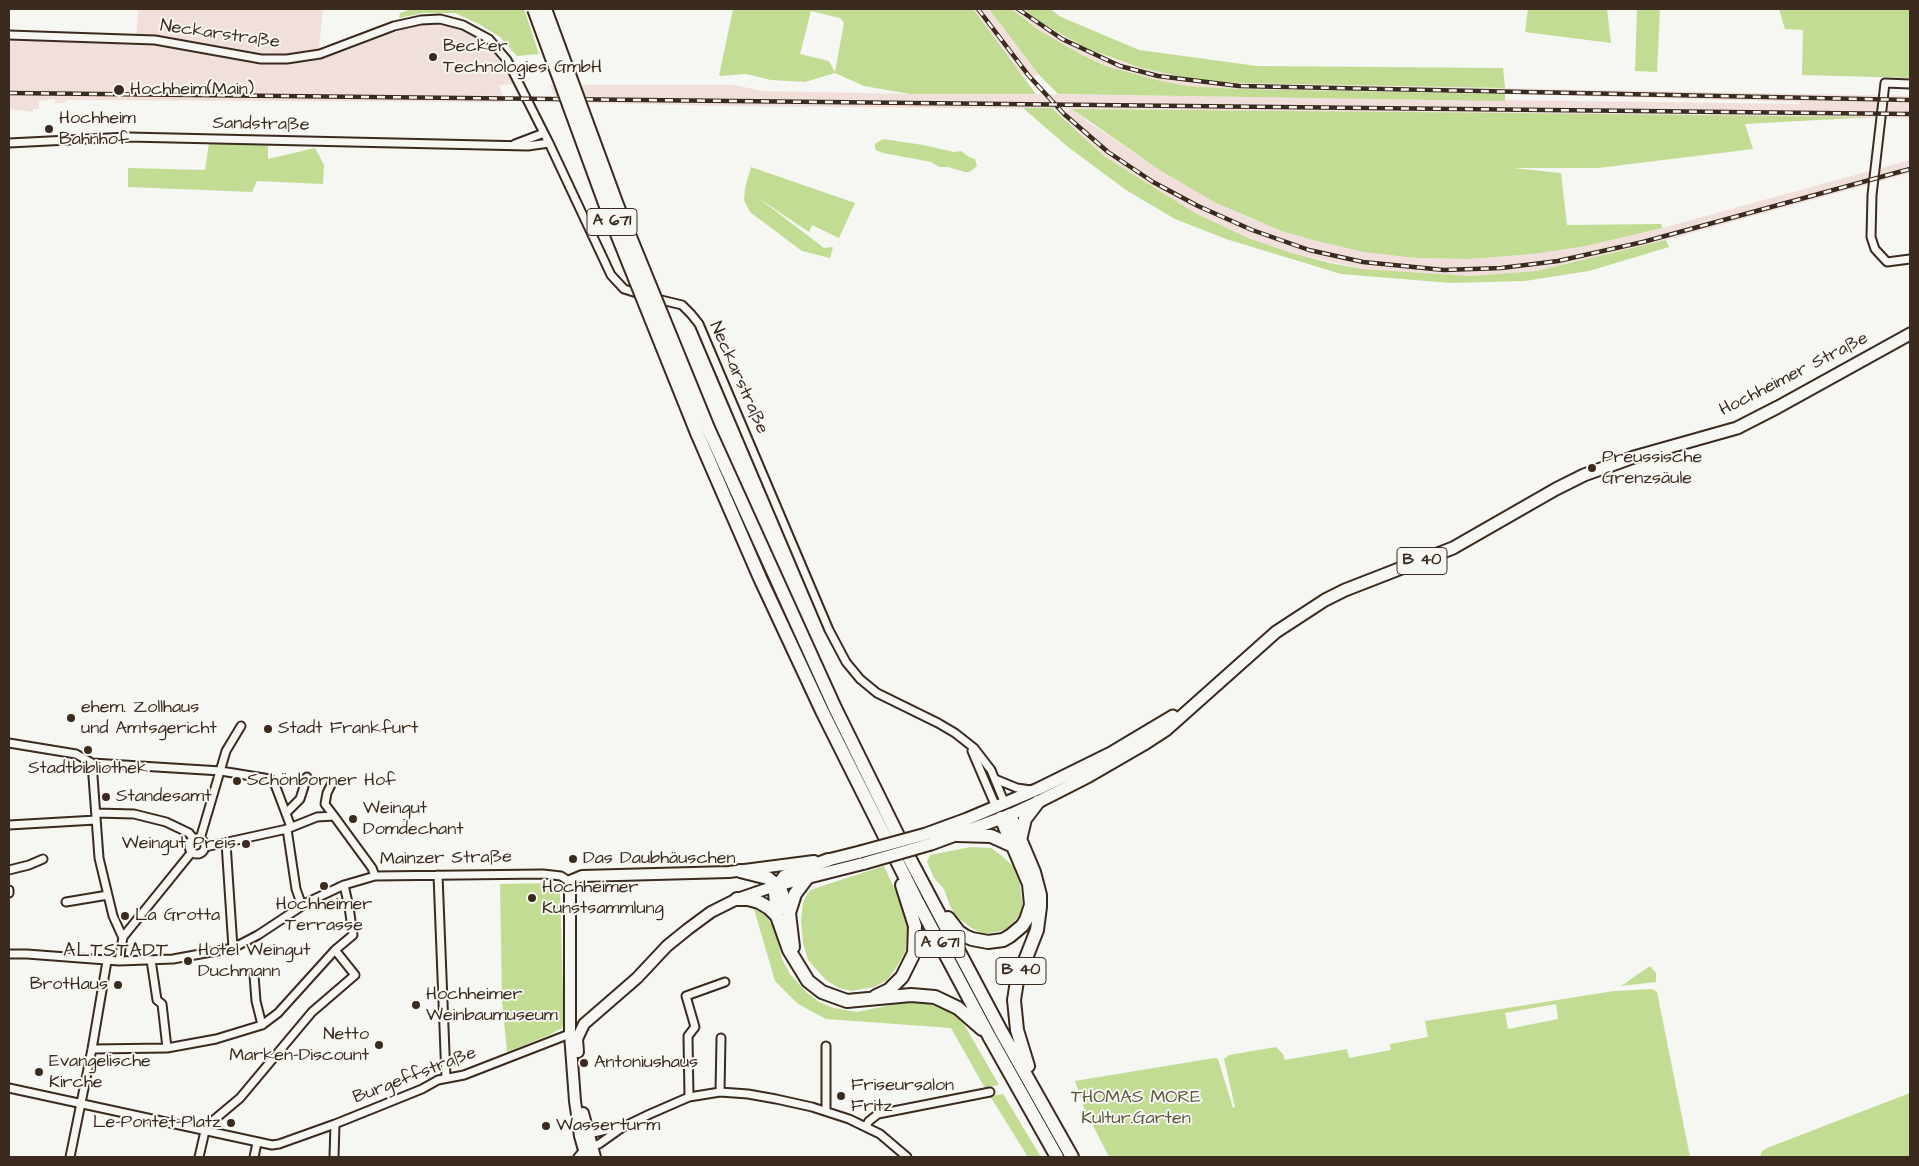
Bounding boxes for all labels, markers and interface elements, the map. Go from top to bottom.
street label: Neckarstraße [159,16,281,54]
place label: Becker Technologies GmbH [443,36,602,78]
marker: Becker Technologies GmbH [427,51,439,63]
place label: Hochheim(Main) [130,79,254,101]
marker: Hochheim(Main) [112,83,126,97]
place label: Hochheim Bahnhof [59,108,136,150]
street label: Sandstraße [212,113,310,137]
marker: Hochheim Bahnhof [43,123,55,135]
road number: A 671 [587,208,637,236]
street label: Neckarstraße [704,319,772,437]
street label: Hochheimer Straße [1716,328,1872,422]
place label: Preussische Grenzsäule [1602,447,1702,489]
marker: Preussische Grenzsäule [1586,462,1598,474]
road number: B 40 [1397,548,1447,574]
place label: ehem. Zollhaus und Amtsgericht [81,697,217,740]
marker: ehem. Zollhaus und Amtsgericht [65,712,77,724]
place label: Stadt Frankfurt [278,718,418,740]
marker: Stadt Frankfurt [262,723,274,735]
marker: Stadtbibliothek [82,744,94,756]
place label: Stadtbibliothek [28,758,148,780]
place label: Schönborner Hof [247,770,396,792]
marker: Schönborner Hof [231,775,243,787]
place label: Standesamt [116,786,211,808]
marker: Standesamt [100,791,112,803]
place label: Weingut Domdechant [363,798,464,841]
marker: Weingut Domdechant [347,813,359,825]
place label: Weingut Preis [122,833,236,855]
marker: Weingut Preis [240,838,252,850]
street label: Mainzer Straße [380,847,512,871]
place label: Das Daubhäuschen [583,848,735,870]
marker: Das Daubhäuschen [567,853,579,865]
place label: Hochheimer Kunstsammlung [542,877,664,920]
marker: Hochheimer Terrasse [318,880,330,892]
marker: Hochheimer Kunstsammlung [526,892,538,904]
place label: Hochheimer Terrasse [276,894,372,936]
place label: La Grotta [135,905,220,927]
marker: La Grotta [119,910,131,922]
road number: A 671 [915,931,965,958]
place label: Hotel Weingut Duchmann [198,940,310,982]
district label: ALTSTADT [62,941,170,963]
marker: Hotel Weingut Duchmann [182,955,194,967]
road number: B 40 [996,958,1046,984]
place label: BrotHaus [30,974,108,996]
marker: BrotHaus [112,979,124,991]
place label: Hochheimer Weinbaumuseum [426,984,558,1026]
marker: Hochheimer Weinbaumuseum [410,999,422,1011]
place label: Netto Marken-Discount [229,1024,369,1066]
marker: Netto Marken-Discount [373,1039,385,1051]
street label: Burgeffstraße [350,1043,480,1109]
place label: Evangelische Kirche [49,1051,151,1094]
place label: Antoniushaus [594,1052,698,1074]
marker: Antoniushaus [578,1057,590,1069]
marker: Evangelische Kirche [33,1066,45,1078]
place label: Friseursalon Fritz [851,1075,954,1118]
park label: THOMAS MORE Kultur.Garten [1071,1087,1201,1130]
marker: Friseursalon Fritz [835,1090,847,1102]
place label: Le-Pontet-Platz [93,1112,221,1134]
place label: Wasserturm [556,1115,660,1137]
marker: Le-Pontet-Platz [225,1117,237,1129]
marker: Wasserturm [540,1120,552,1132]

